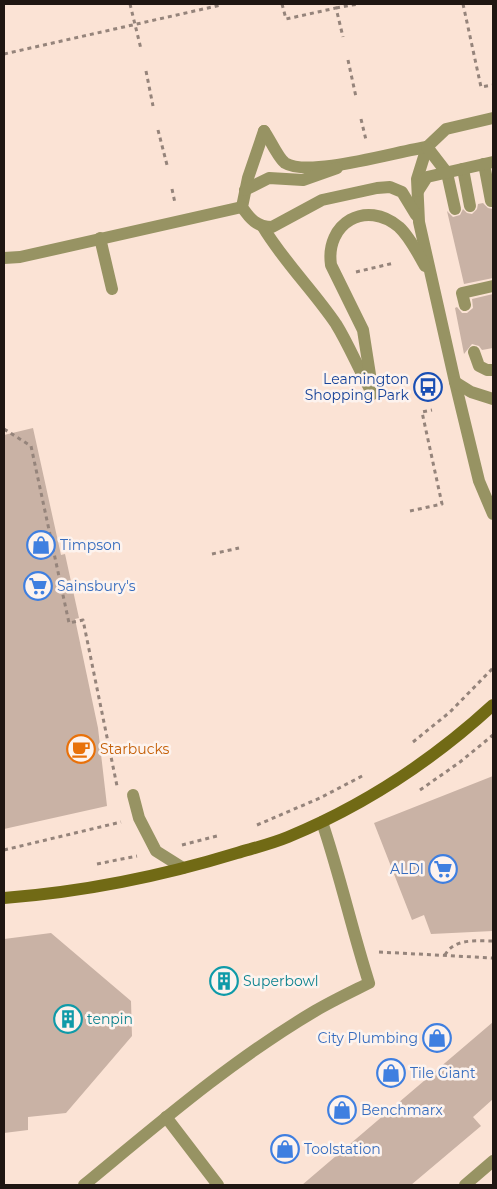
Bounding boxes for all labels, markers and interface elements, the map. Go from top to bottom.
place label: Leamington Shopping Park [305,370,410,404]
bus stop icon: Leamington Shopping Park [413,372,443,402]
shop icon: Timpson [26,530,56,560]
place label: Timpson [60,536,121,554]
supermarket icon: Sainsbury's [23,571,53,601]
place label: Sainsbury's [57,577,136,595]
cafe icon: Starbucks [66,734,96,764]
place label: Starbucks [100,740,170,758]
supermarket icon: ALDI [428,854,458,884]
place label: ALDI [390,860,424,878]
building icon: Superbowl [209,966,239,996]
place label: Superbowl [243,972,319,990]
building icon: tenpin [53,1004,83,1034]
place label: tenpin [87,1010,133,1028]
shop icon: City Plumbing [422,1023,452,1053]
place label: City Plumbing [318,1029,418,1047]
shop icon: Tile Giant [376,1058,406,1088]
place label: Tile Giant [410,1064,476,1082]
shop icon: Benchmarx [327,1095,357,1125]
place label: Benchmarx [361,1101,443,1119]
shop icon: Toolstation [270,1134,300,1164]
place label: Toolstation [304,1140,381,1158]

